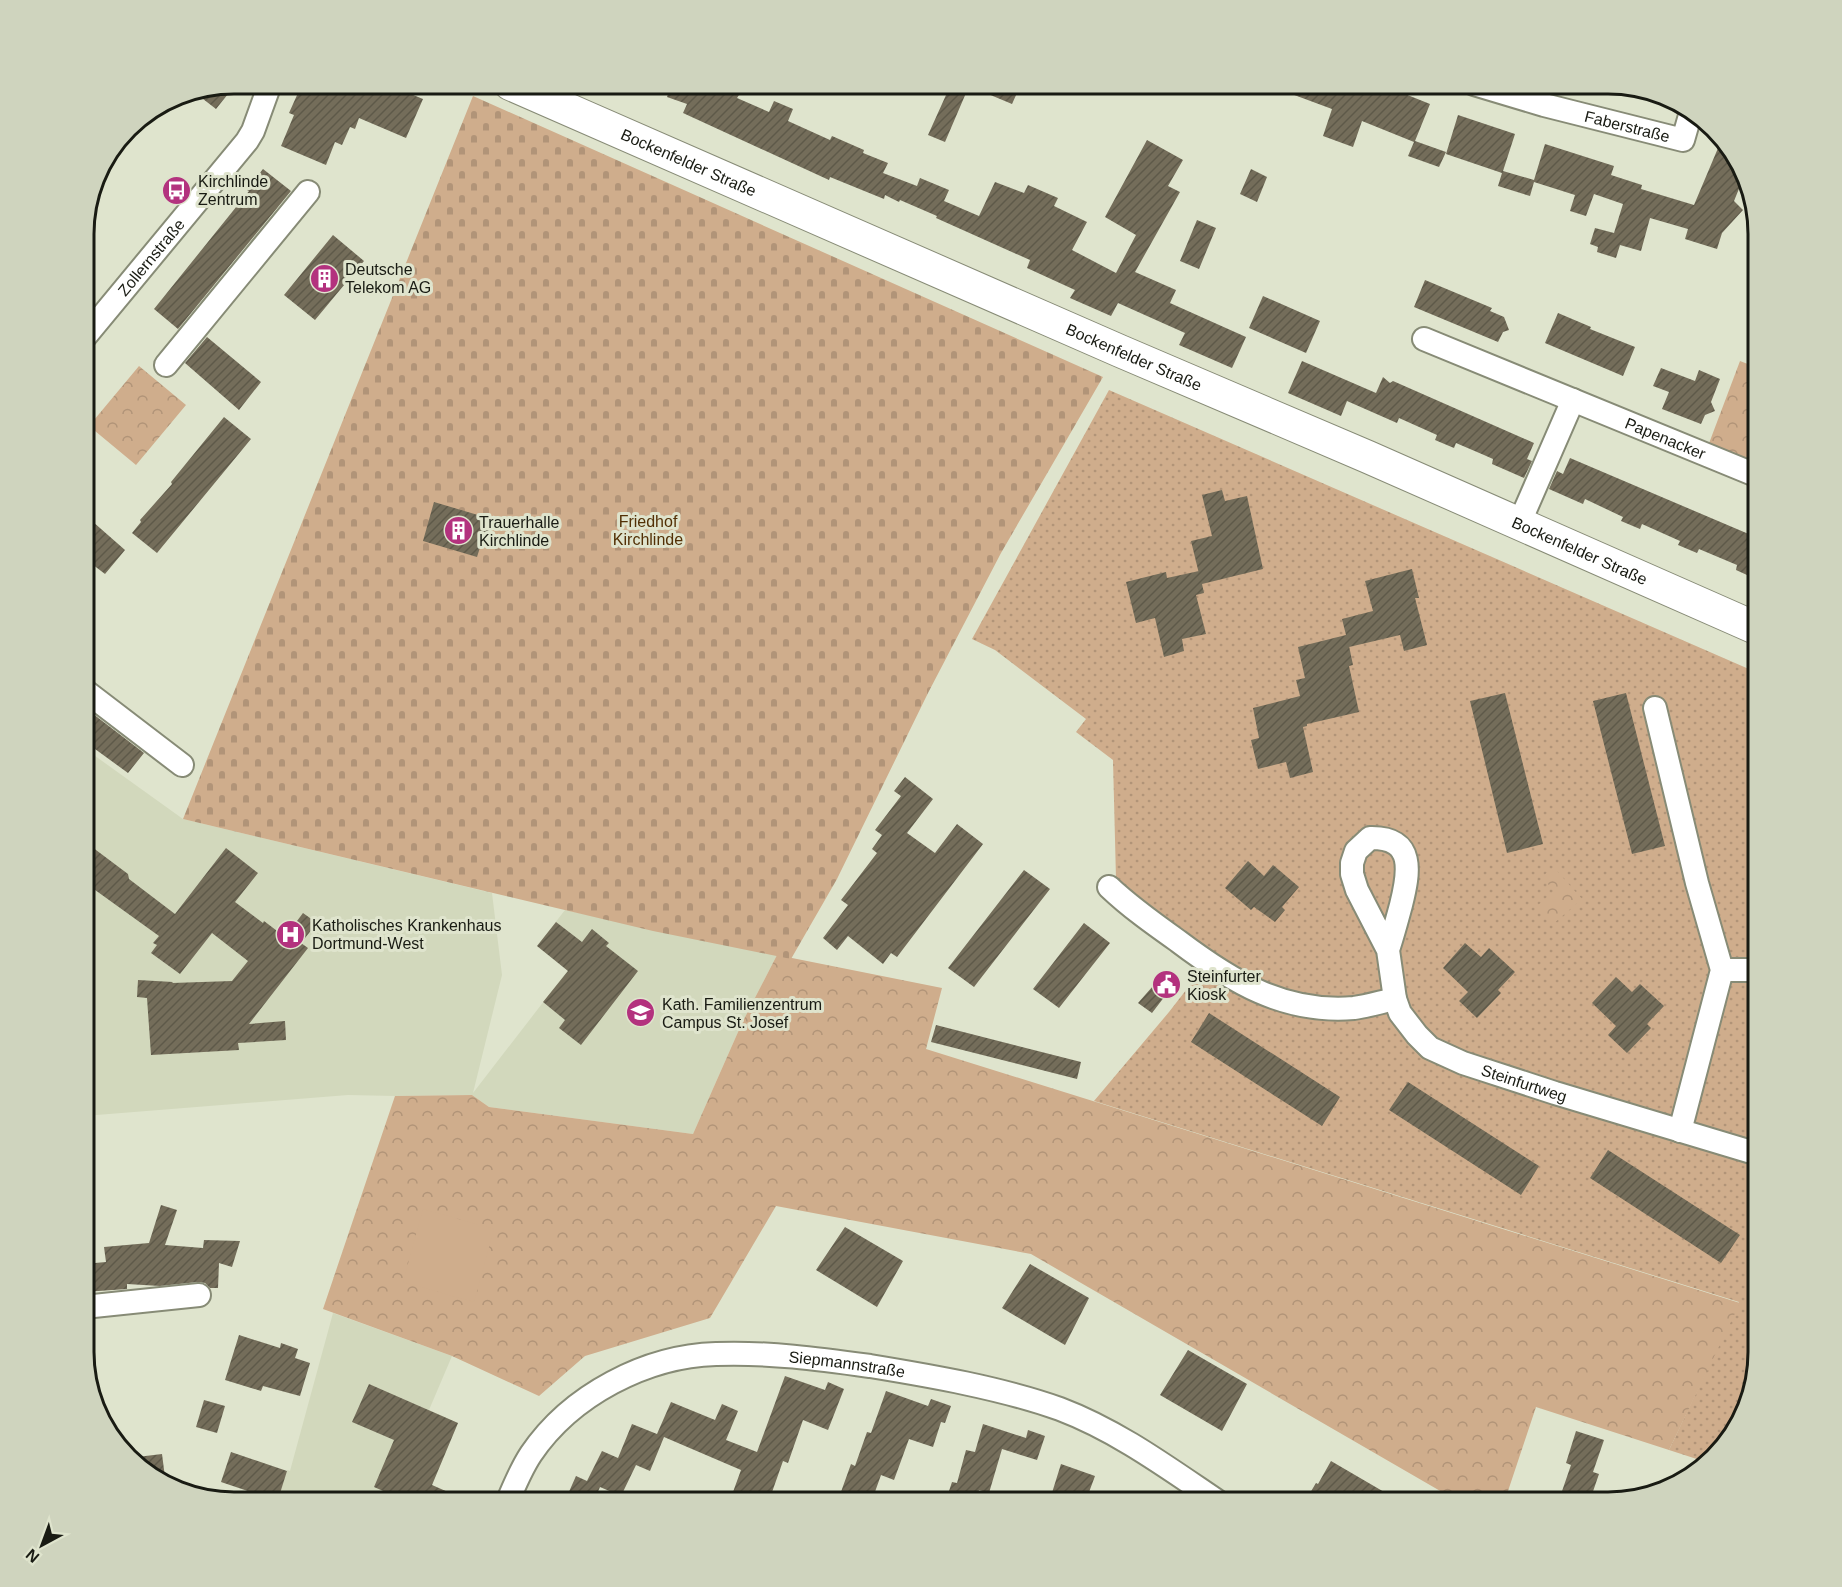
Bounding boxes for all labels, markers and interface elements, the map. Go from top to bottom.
street label: Faberstraße [1583,108,1672,145]
street label: Bockenfelder Straße [618,126,759,200]
place label: Kirchlinde Zentrum [198,173,268,208]
bus stop icon: Kirchlinde Zentrum [161,174,193,206]
street label: Zollernstraße [115,216,188,299]
place label: Deutsche Telekom AG [345,261,431,296]
building icon: Deutsche Telekom AG [308,262,340,294]
street label: Bockenfelder Straße [1063,320,1204,394]
street label: Papenacker [1623,414,1709,463]
park label: Friedhof Kirchlinde [613,513,683,548]
place label: Trauerhalle Kirchlinde [479,514,559,549]
street label: Bockenfelder Straße [1509,514,1650,588]
building icon: Trauerhalle Kirchlinde [442,515,474,547]
place label: Katholisches Krankenhaus Dortmund-West [312,917,501,952]
hospital icon: Katholisches Krankenhaus Dortmund-West [275,918,307,950]
place label: Steinfurter Kiosk [1187,968,1261,1003]
public building icon: Steinfurter Kiosk [1150,969,1182,1001]
place label: Kath. Familienzentrum Campus St. Josef [662,996,822,1031]
school or university icon: Kath. Familienzentrum Campus St. Josef [625,997,657,1029]
street label: Steinfurtweg [1479,1062,1569,1105]
street label: Siepmannstraße [788,1348,906,1381]
north arrow [12,1515,72,1575]
text: N [23,1546,42,1566]

